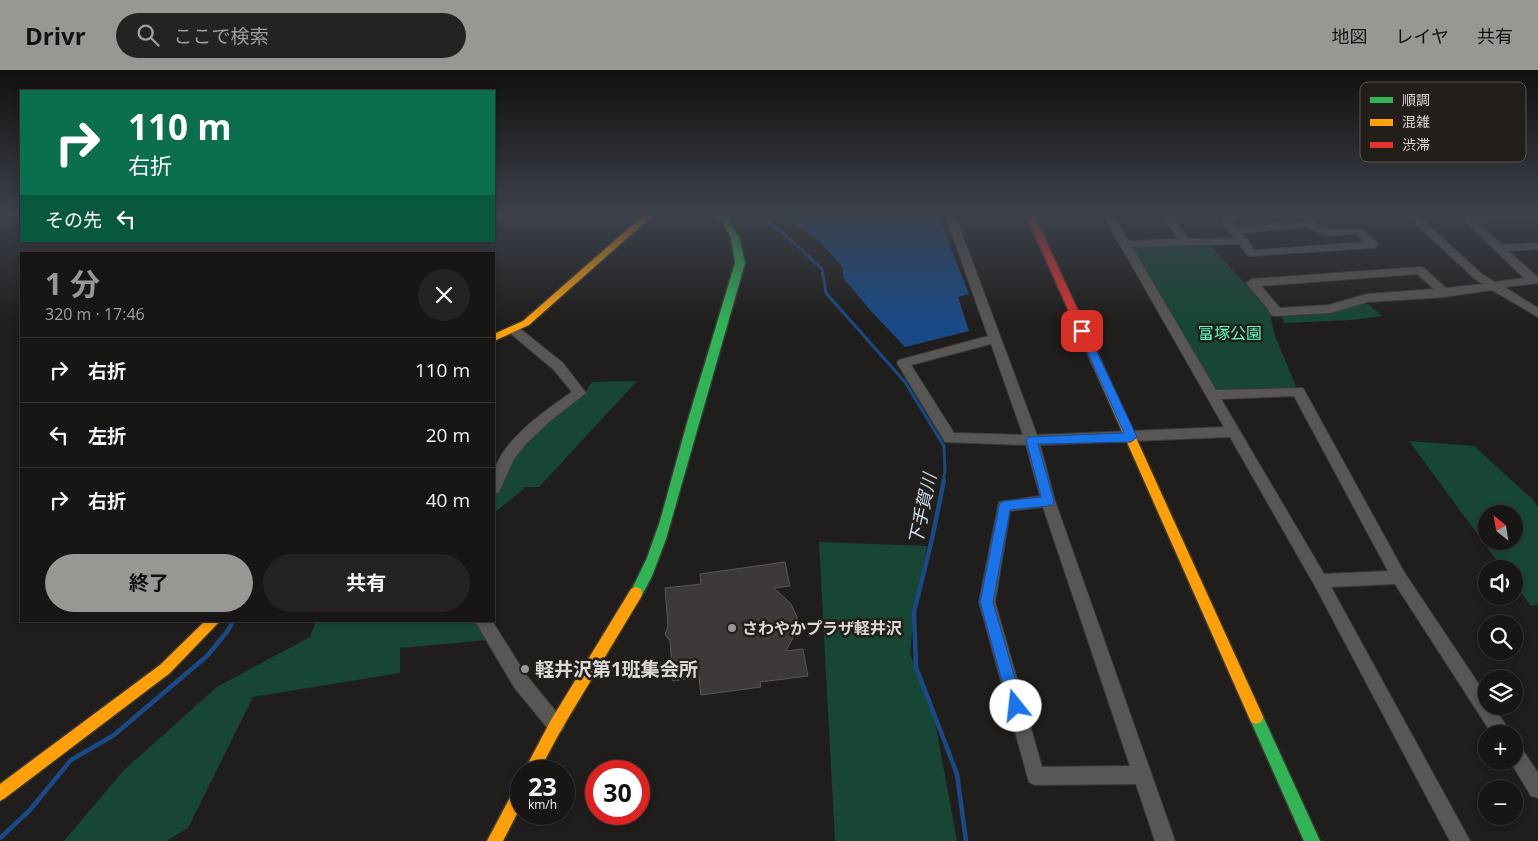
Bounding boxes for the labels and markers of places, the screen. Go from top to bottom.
pin [1061,310,1103,352]
place label: さわやかプラザ軽井沢 [742,617,902,639]
marker: さわやかプラザ軽井沢 [726,622,738,634]
place label: 軽井沢第1班集会所 [535,656,698,682]
marker: 軽井沢第1班集会所 [519,663,531,675]

